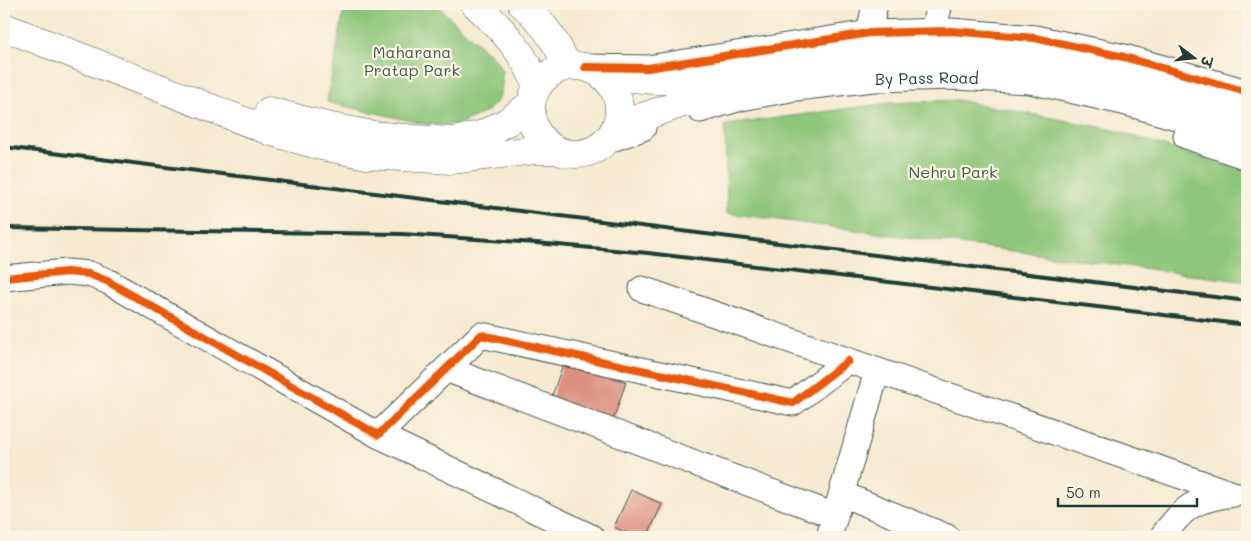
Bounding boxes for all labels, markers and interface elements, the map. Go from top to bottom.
north arrow [1168,32,1218,82]
park label: Maharana Pratap Park [364,41,460,80]
text: उ [1196,53,1218,70]
street label: By Pass Road [875,66,979,89]
park label: Nehru Park [909,161,997,182]
scale bar [1058,476,1197,508]
text: 50 m [1066,482,1101,502]

